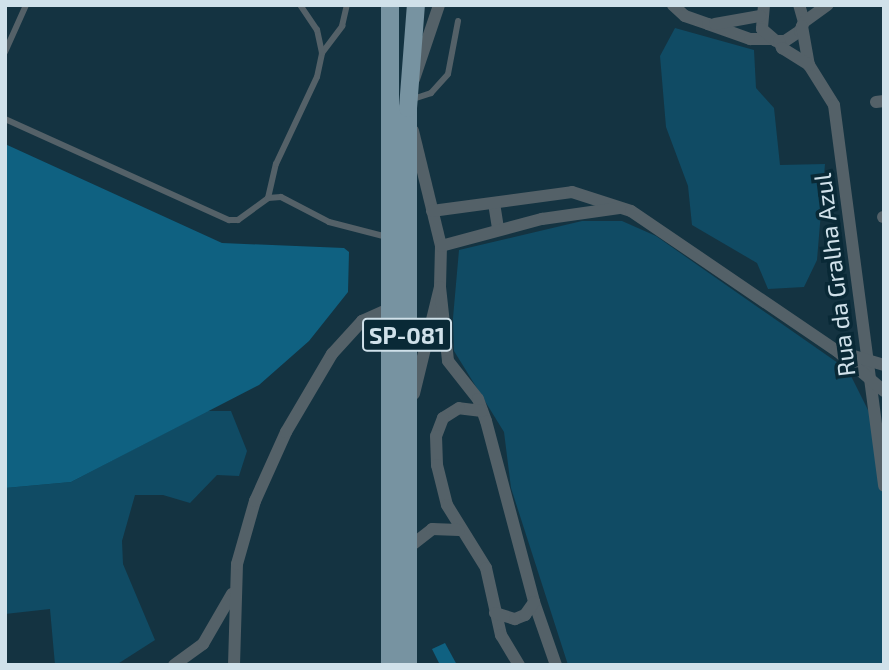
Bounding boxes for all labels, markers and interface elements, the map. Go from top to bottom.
street label: Rua da Gralha Azul [807,172,861,378]
road number: SP-081 [362,316,452,354]

